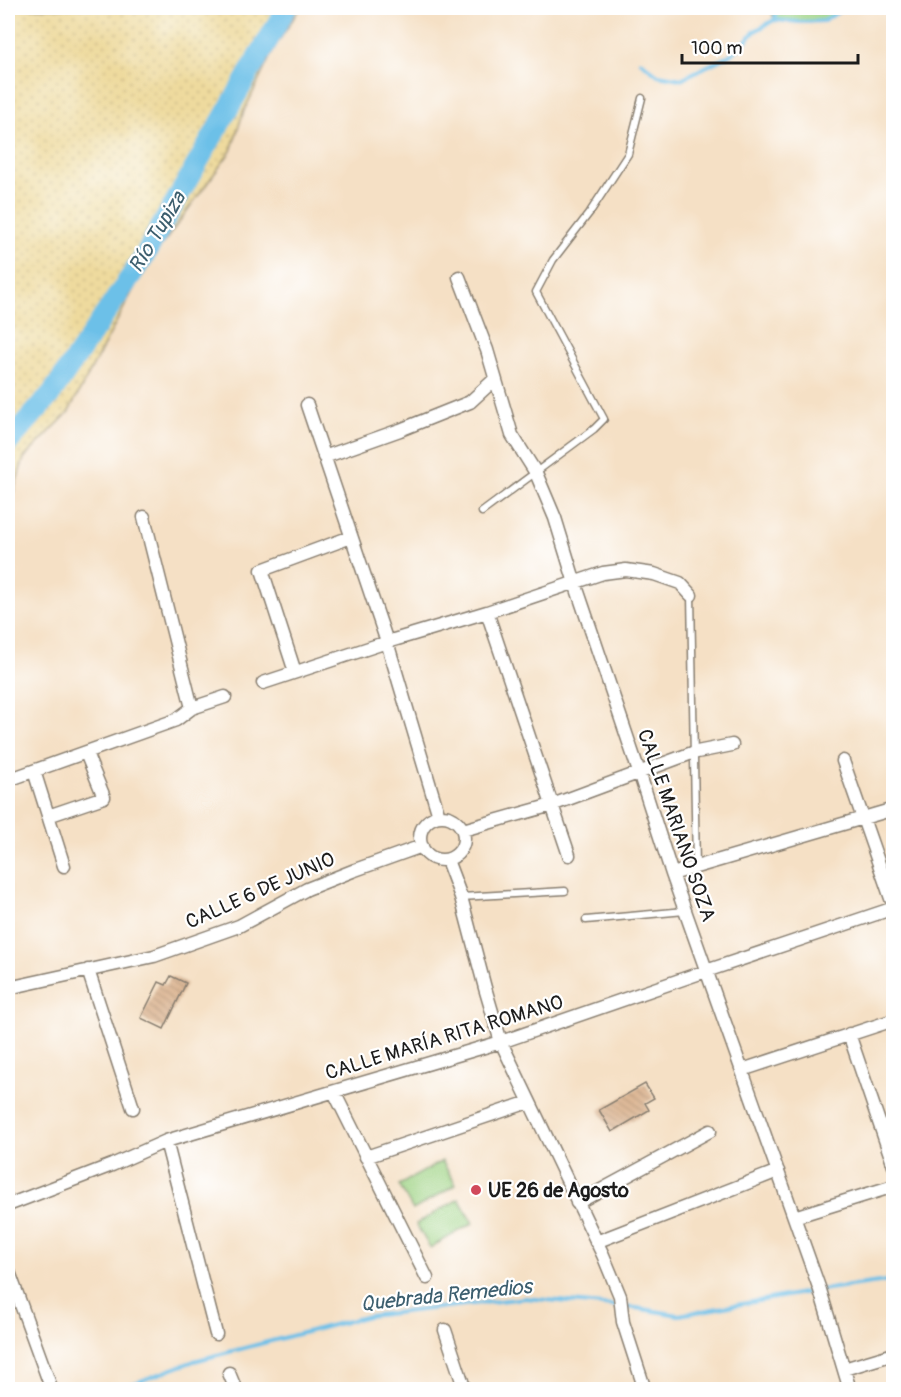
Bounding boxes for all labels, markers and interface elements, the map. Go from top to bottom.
scale bar [682,27,858,65]
text: 100 m [691,37,743,60]
water label: Río Tupiza [123,186,193,278]
street label: CALLE MARIANO SOZA [632,726,721,925]
street label: CALLE 6 DE JUNIO [182,846,339,935]
street label: CALLE MARÍA RITA ROMANO [322,989,566,1086]
place label: UE 26 de Agosto [488,1178,629,1203]
marker: UE 26 de Agosto [469,1183,483,1197]
water label: Quebrada Remedios [359,1273,536,1318]

